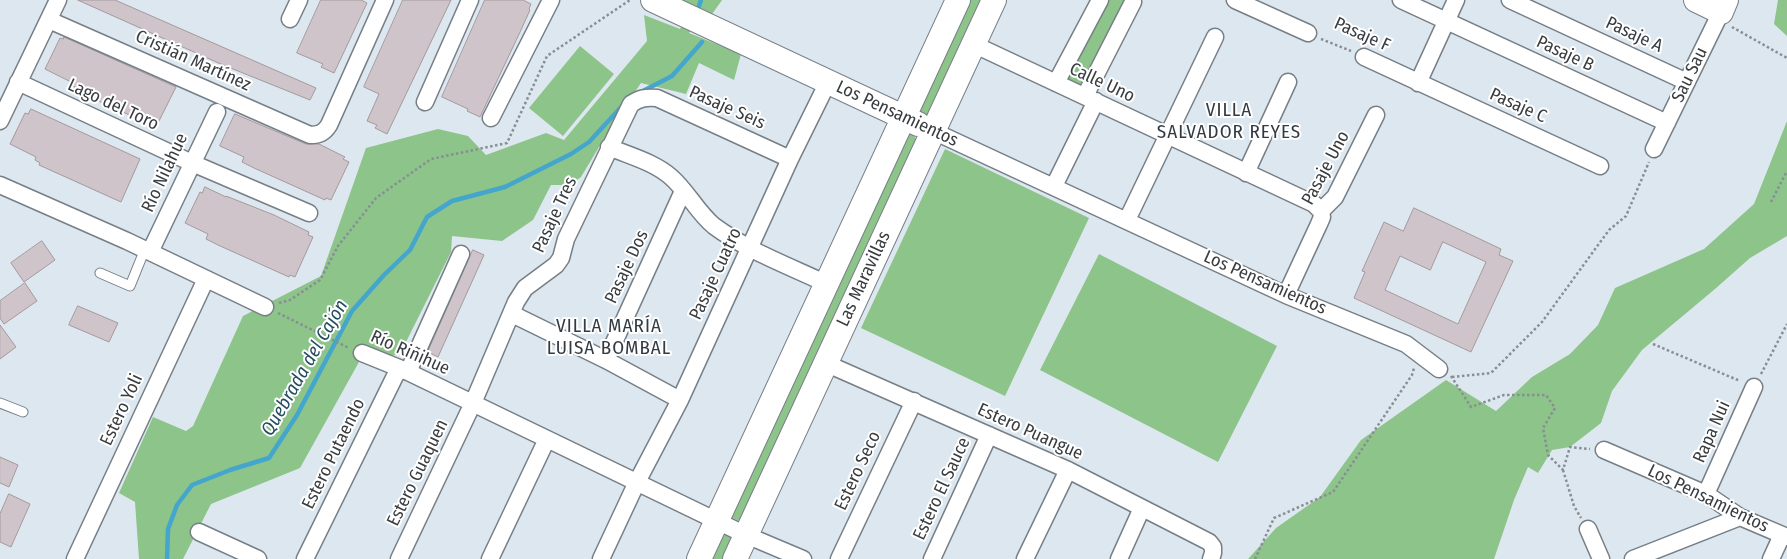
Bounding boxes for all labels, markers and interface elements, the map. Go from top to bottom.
street label: Pasaje A [1602,12,1666,58]
street label: Pasaje F [1331,13,1393,57]
street label: Cristián Martínez [132,26,254,96]
street label: Pasaje B [1533,31,1597,77]
street label: Sau Sau [1667,44,1713,106]
street label: Calle Uno [1066,58,1138,108]
street label: Lago del Toro [64,75,162,135]
street label: Los Pensamientos [833,76,961,152]
street label: Pasaje Seis [686,82,768,134]
street label: Pasaje C [1486,84,1550,128]
district label: VILLA SALVADOR REYES [1155,100,1303,144]
street label: Pasaje Uno [1298,127,1354,209]
street label: Río Nilahue [137,130,193,216]
street label: Pasaje Tres [528,174,582,256]
street label: Pasaje Cuatro [685,224,747,324]
street label: Pasaje Dos [601,227,653,307]
street label: Las Maravillas [833,228,895,330]
street label: Los Pensamientos [1200,246,1330,320]
water label: Quebrada del Cajón [257,296,353,440]
district label: VILLA MARÍA LUISA BOMBAL [545,316,673,360]
street label: Río Riñihue [367,326,453,380]
street label: Estero Yoli [96,371,148,449]
street label: Estero Putaendo [298,395,370,513]
street label: Rapa Nui [1689,398,1735,466]
street label: Estero Puangue [974,399,1086,465]
street label: Estero Guaquen [383,416,453,530]
street label: Estero Seco [830,428,886,514]
street label: Estero El Sauce [909,434,975,544]
street label: Los Pensamientos [1644,460,1772,538]

